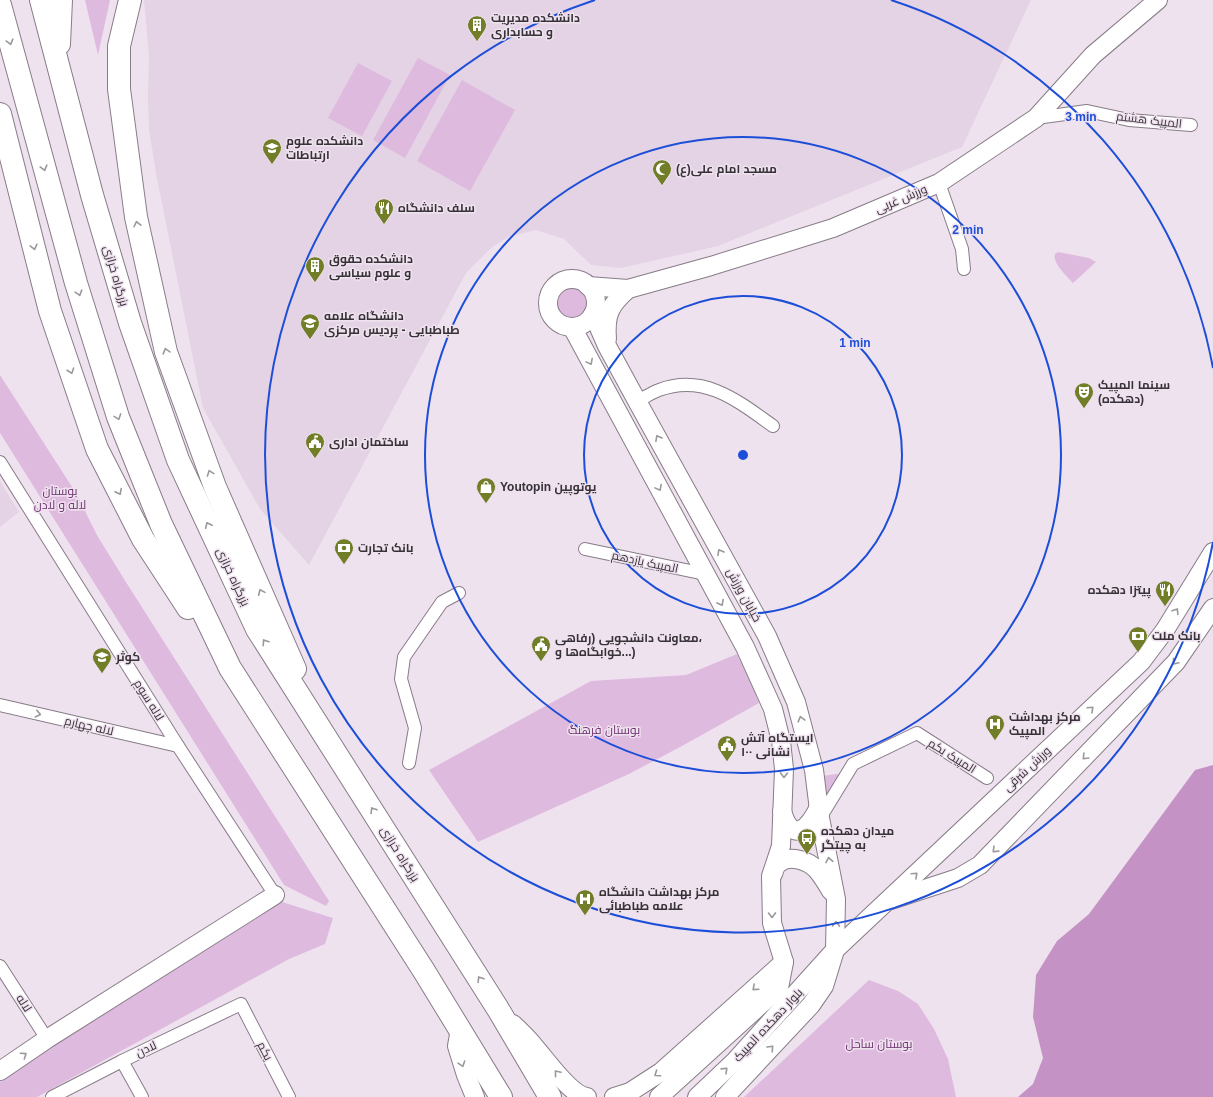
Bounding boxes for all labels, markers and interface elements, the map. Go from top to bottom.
place label: دانشکده مدیریت و حسابداری [491,11,580,40]
building icon: دانشکده مدیریت و حسابداری [466,14,488,42]
one-way arrow [5,39,14,46]
street label: المپیک هشتم [1115,109,1183,132]
text: 3 min [1065,110,1097,124]
place label: دانشکده علوم ارتباطات [286,134,363,163]
school or university icon: دانشکده علوم ارتباطات [261,137,283,165]
mosque icon: مسجد امام علی(ع) [651,158,673,186]
place label: مسجد امام علی(ع) [676,162,777,178]
one-way arrow [39,164,48,171]
street label: ورزش غربی [873,182,929,216]
restaurant icon: سلف دانشگاه [373,197,395,225]
place label: سلف دانشگاه [398,201,475,215]
one-way arrow [134,221,142,227]
text: 2 min [952,223,984,237]
one-way arrow [29,243,38,250]
street label: بزرگراه خرازی [101,244,131,308]
place label: دانشکده حقوق و علوم سیاسی [329,252,413,281]
building icon: دانشکده حقوق و علوم سیاسی [304,255,326,283]
one-way arrow [74,289,83,296]
place label: دانشگاه علامه طباطبایی - پردیس مرکزی [324,309,460,339]
school or university icon: دانشگاه علامه طباطبایی - پردیس مرکزی [299,312,321,340]
text: 1 min [839,336,871,350]
one-way arrow [162,347,171,354]
one-way arrow [586,357,593,365]
one-way arrow [66,368,74,375]
place label: سینما المپیک (دهکده) [1098,378,1170,406]
theatre icon: سینما المپیک (دهکده) [1073,381,1095,409]
one-way arrow [113,413,121,420]
public building icon: ساختمان اداری [304,431,326,459]
place label: ساختمان اداری [329,435,409,450]
one-way arrow [655,435,662,442]
centre of rings [736,448,750,462]
one-way arrow [206,469,215,476]
shop icon: Youtopin یوتوپین [475,476,497,504]
place label: Youtopin یوتوپین [500,480,597,496]
park label: بوستان لاله و لادن [34,484,86,512]
one-way arrow [654,484,661,491]
one-way arrow [114,487,122,495]
one-way arrow [205,522,213,530]
bank icon: بانک تجارت [333,537,355,565]
place label: بانک تجارت [358,541,414,556]
street label: بزرگراه خرازی [213,546,253,608]
street label: المپیک یازدهم [610,548,680,577]
one-way arrow [718,549,725,556]
street label: خیابان ورزش [724,566,764,624]
restaurant icon: پیتزا دهکده [1154,579,1176,607]
place label: پیتزا دهکده [1088,583,1152,599]
one-way arrow [258,589,266,596]
one-way arrow [716,598,723,606]
one-way arrow [1172,608,1179,615]
bank icon: بانک ملت [1127,625,1149,653]
place label: بانک ملت [1152,629,1200,643]
place label: معاونت دانشجویی (رفاهی، خوابگاه‌ها و...) [555,631,702,660]
public building icon: معاونت دانشجویی (رفاهی، خوابگاه‌ها و...) [530,634,552,662]
one-way arrow [262,639,270,646]
school or university icon: کوثر [91,646,113,674]
place label: کوثر [115,650,140,665]
one-way arrow [1172,658,1179,665]
street label: لاله سوم [130,677,167,724]
one-way arrow [1086,706,1094,714]
one-way arrow [35,709,41,717]
place label: مرکز بهداشت المپیک [1009,710,1081,740]
hospital icon: مرکز بهداشت المپیک [984,713,1006,741]
street label: لاله چهارم [63,714,115,740]
one-way arrow [797,716,806,723]
park label: بوستان فرهنگ [568,723,640,737]
place label: ایستگاه آتش نشانی ۱۰۰ [741,731,814,760]
public building icon: ایستگاه آتش نشانی ۱۰۰ [716,734,738,762]
street label: المپیک یکم [925,736,979,777]
street label: ورزش شرقی [1000,744,1054,794]
one-way arrow [1082,752,1090,760]
one-way arrow [780,772,788,778]
one-way arrow [371,808,378,815]
street label: بزرگراه خرازی [377,824,423,884]
place label: میدان دهکده به چیتگر [820,824,894,854]
bus stop icon: میدان دهکده به چیتگر [796,827,818,855]
one-way arrow [992,845,1000,853]
one-way arrow [825,857,833,863]
one-way arrow [910,872,918,880]
place label: مرکز بهداشت دانشگاه علامه طباطبائی [599,885,720,914]
hospital icon: مرکز بهداشت دانشگاه علامه طباطبائی [574,888,596,916]
one-way arrow [768,912,776,918]
one-way arrow [832,921,840,927]
one-way arrow [478,977,485,984]
one-way arrow [752,983,760,991]
street label: بلوار دهکده المپیک [730,985,806,1065]
street label: لاله [13,992,35,1014]
park label: بوستان ساحل [846,1037,912,1051]
street label: لادن [133,1038,159,1060]
street label: یکم [254,1039,276,1064]
one-way arrow [766,1045,773,1053]
one-way arrow [19,1053,26,1060]
one-way arrow [458,1060,466,1067]
one-way arrow [720,1067,728,1075]
one-way arrow [655,1069,662,1076]
one-way arrow [555,1070,562,1078]

